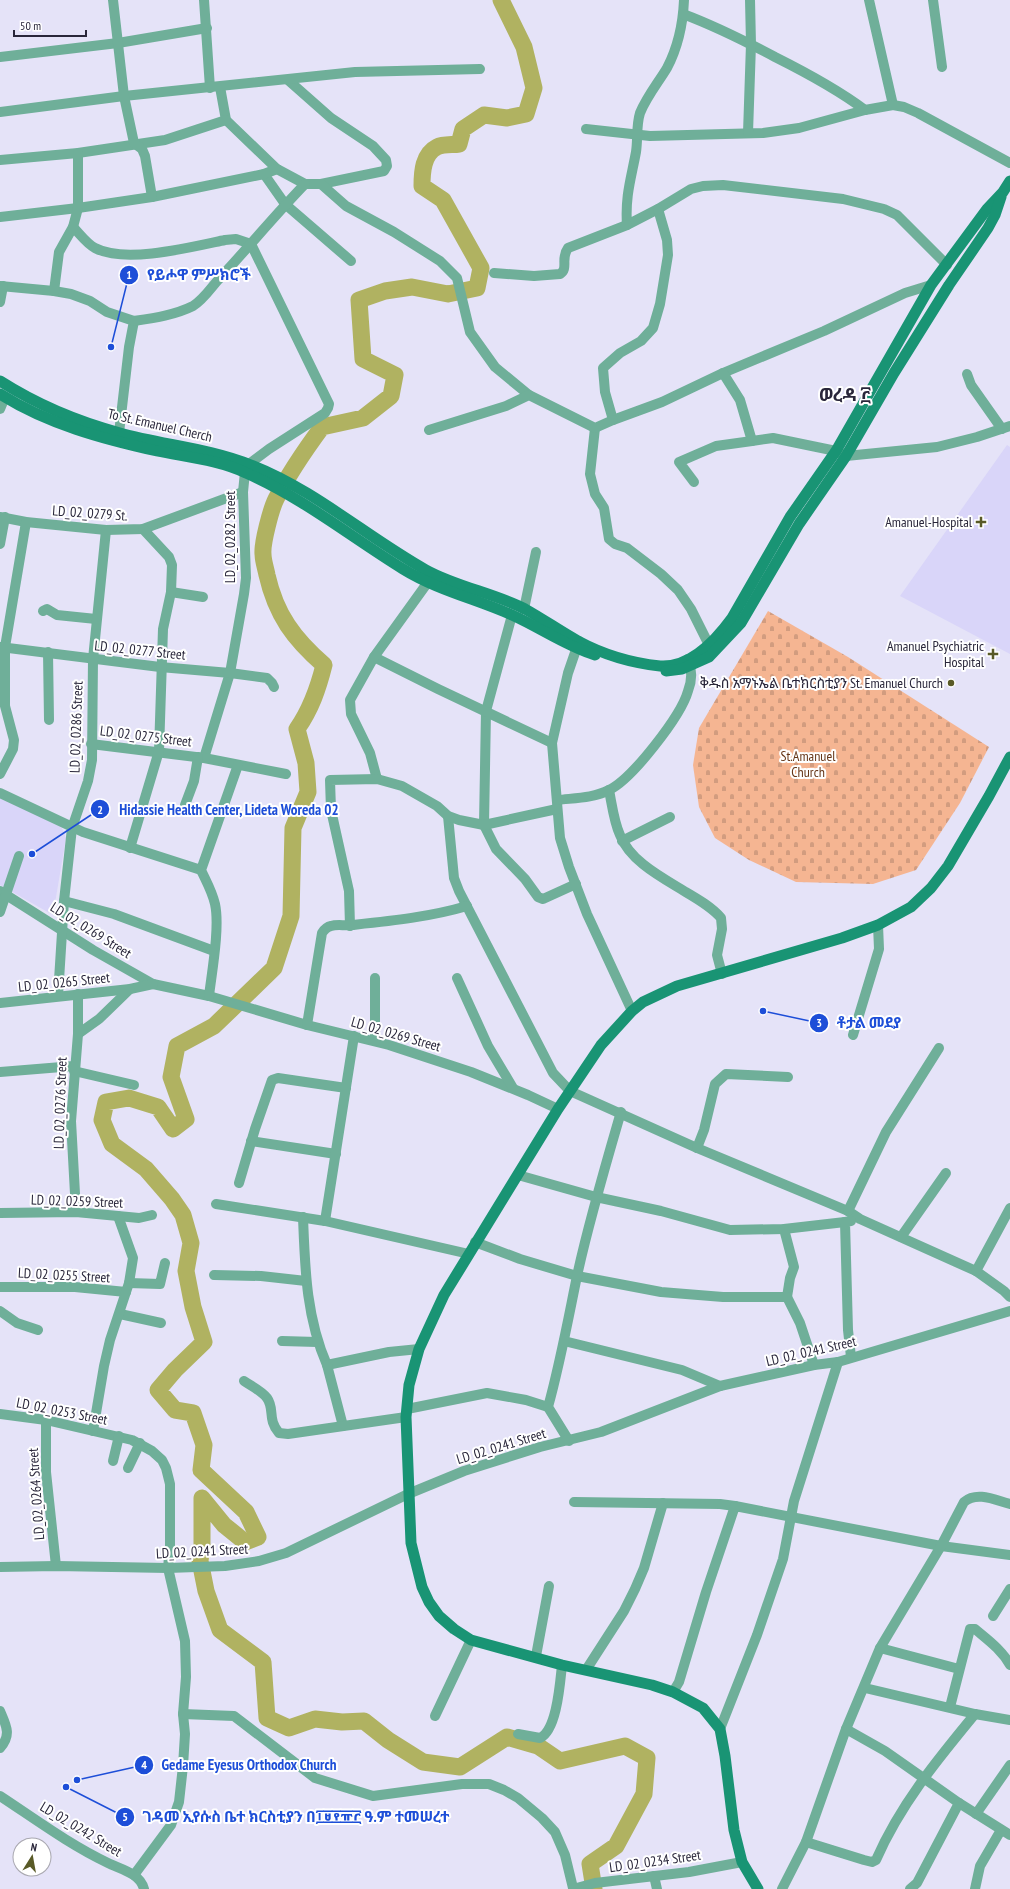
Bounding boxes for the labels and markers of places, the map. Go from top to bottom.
callout: የይሖዋ ምሥክሮች [119,261,259,288]
place label: Amanuel-Hospital [885,513,973,531]
marker: Amanuel-Hospital [975,516,987,528]
place label: Amanuel Psychiatric Hospital [887,637,985,671]
marker: Amanuel Psychiatric Hospital [987,648,999,660]
place label: ቅዱስ አማኑኤል ቤተክርስቲያን St. Emanuel Church [700,674,943,692]
marker: ቅዱስ አማኑኤል ቤተክርስቲያን St. Emanuel Church [946,678,956,688]
callout: Hidassie Health Center, Lideta Woreda 02 [90,796,347,823]
callout: ቶታል መደያ [809,1009,909,1036]
callout: Gedame Eyesus Orthodox Church [134,1752,345,1779]
callout: ገዳመ ኢየሱስ ቤተ ክርስቲያን በ፲፱፻፹፫ ዓ.ም ተመሠረተ [115,1803,458,1830]

